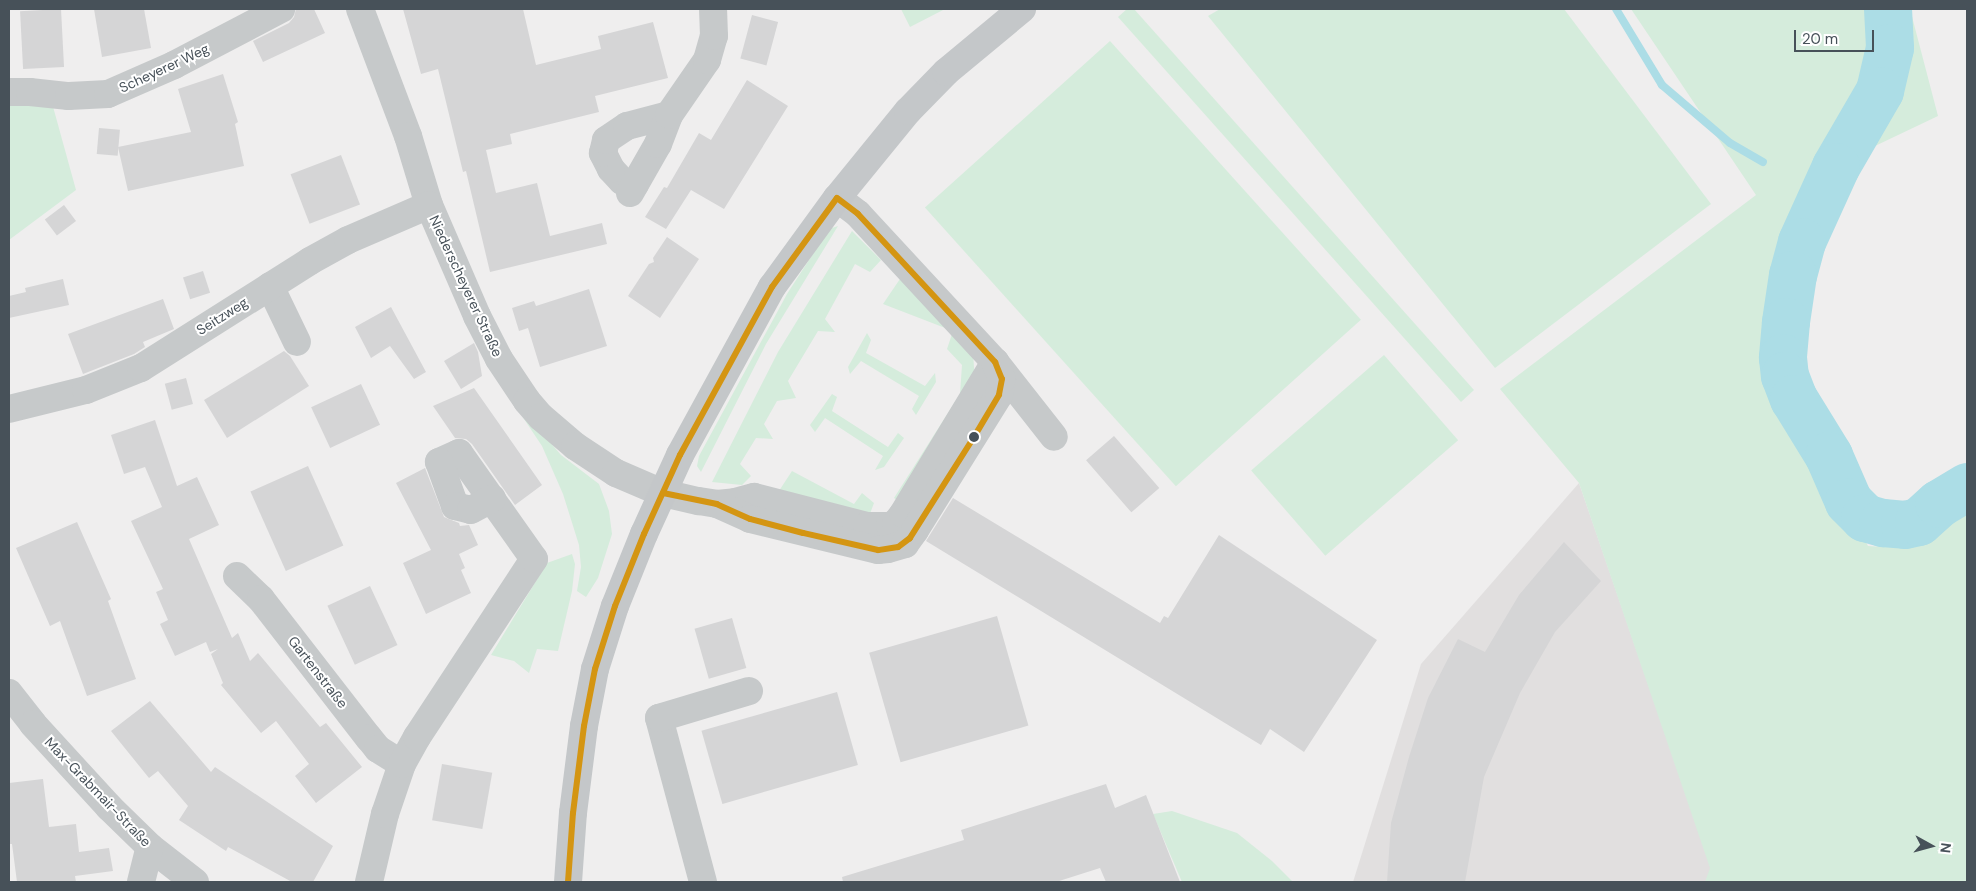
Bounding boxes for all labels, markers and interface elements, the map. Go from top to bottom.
scale bar [1796,20,1876,52]
text: 20 m [1802,29,1838,49]
street label: Scheyerer Weg [116,40,212,96]
street label: Niederscheyerer Straße [426,213,506,359]
street label: Seitzweg [193,294,251,338]
unlabelled marker [969,432,979,442]
street label: Gartenstraße [285,633,351,711]
street label: Max-Grabmair-Straße [41,734,155,850]
north arrow [1906,821,1956,871]
text: N [1936,842,1955,854]

